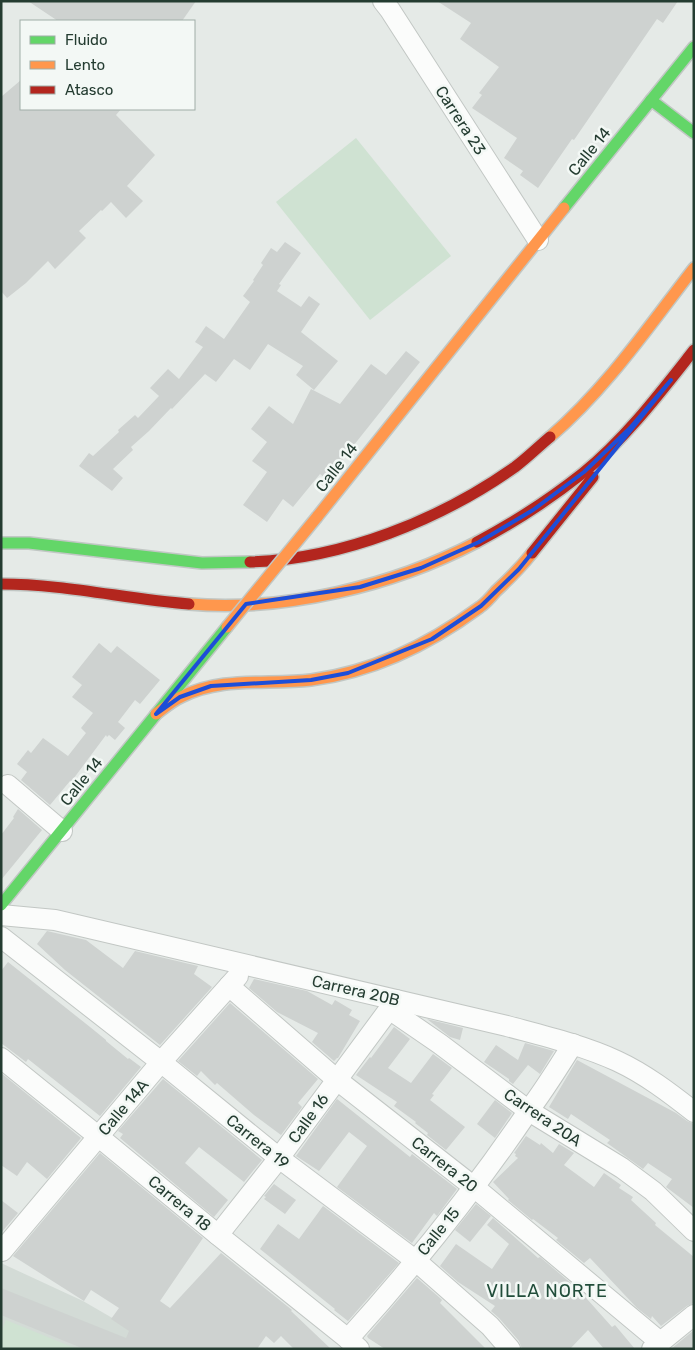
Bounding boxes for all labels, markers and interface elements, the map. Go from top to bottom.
legend [20,20,195,110]
text: Fluido [65,31,108,49]
text: Lento [65,56,105,74]
text: Atasco [65,81,113,99]
street label: Carrera 23 [431,82,490,158]
street label: Calle 14 [564,123,615,179]
street label: Calle 14 [311,439,361,496]
street label: Calle 14 [56,753,107,809]
street label: Carrera 20B [310,971,402,1010]
street label: Calle 14A [94,1075,153,1139]
street label: Carrera 20A [500,1085,585,1150]
street label: Calle 16 [284,1090,333,1147]
street label: Carrera 19 [222,1110,293,1173]
street label: Carrera 20 [408,1133,482,1196]
street label: Carrera 18 [144,1172,215,1235]
street label: Calle 15 [413,1203,464,1259]
district label: VILLA NORTE [486,1280,608,1302]

